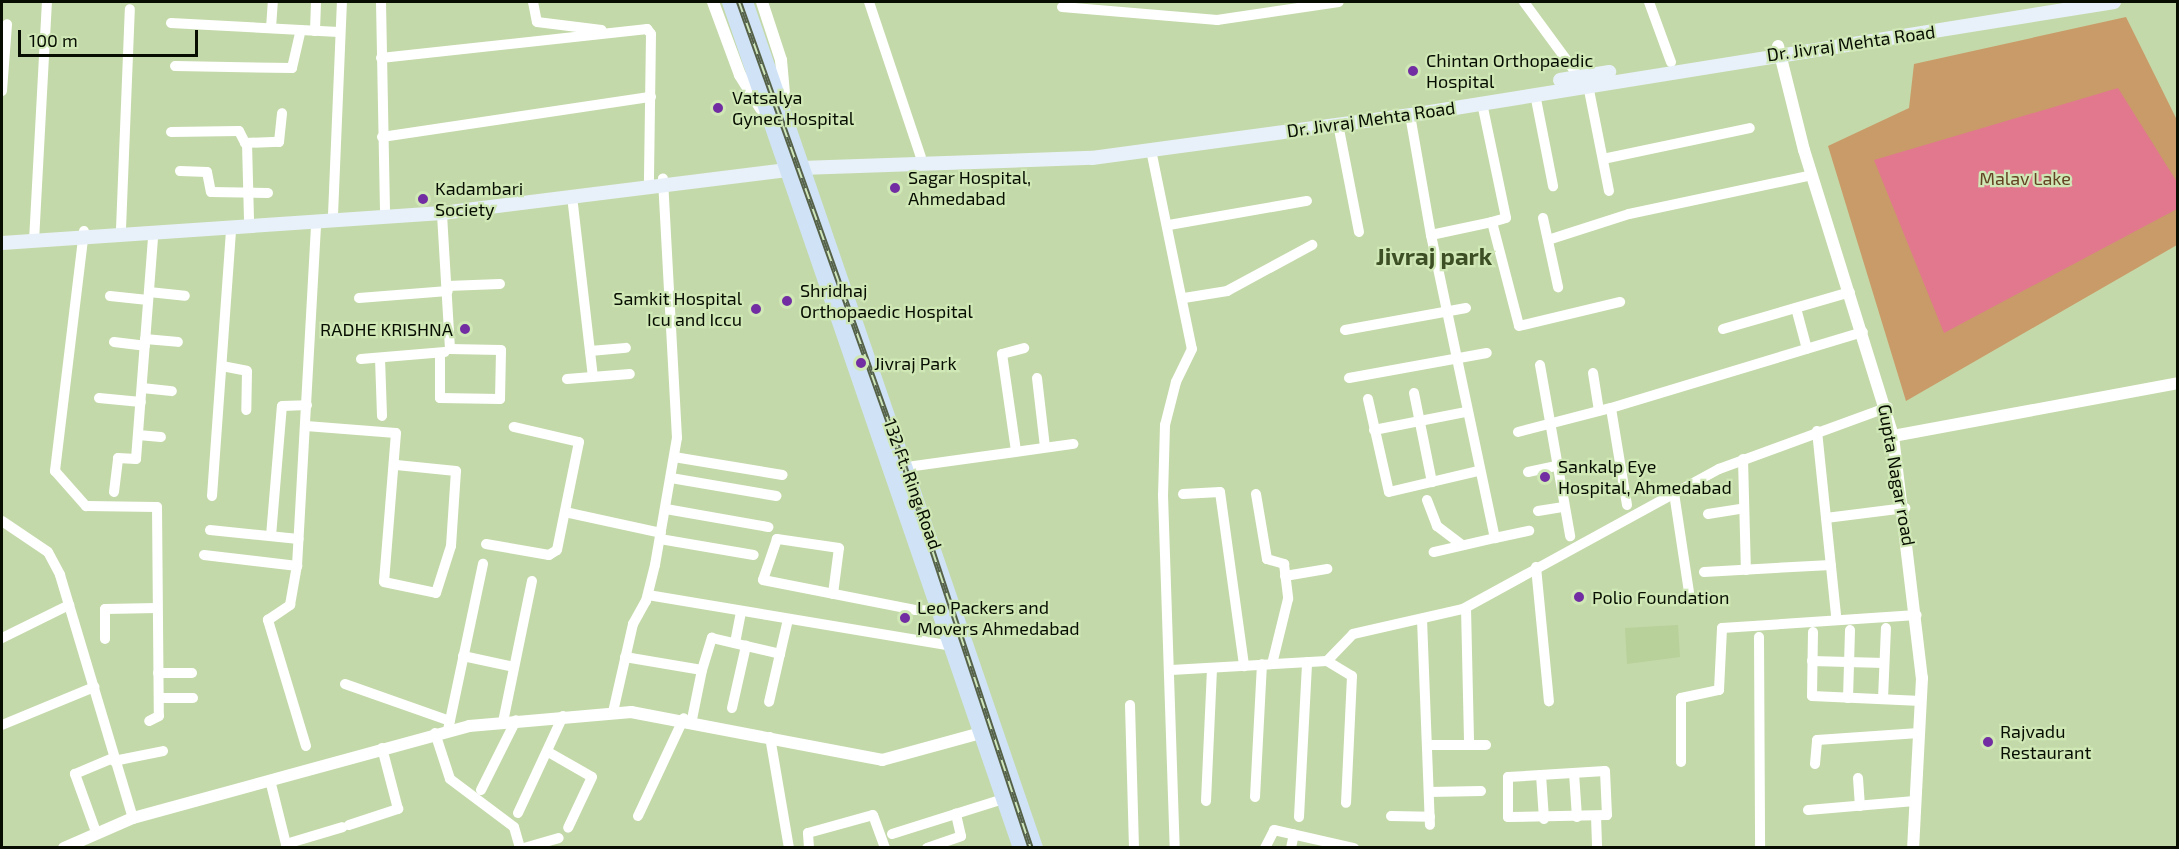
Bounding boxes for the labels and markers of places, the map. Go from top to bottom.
place label: Chintan Orthopaedic Hospital [1426,50,1593,92]
marker: Chintan Orthopaedic Hospital [1404,62,1422,80]
place label: Vatsalya Gynec Hospital [732,87,854,130]
marker: Vatsalya Gynec Hospital [709,99,727,117]
place label: Sagar Hospital, Ahmedabad [908,167,1032,210]
place label: Kadambari Society [435,178,523,220]
marker: Sagar Hospital, Ahmedabad [886,179,904,197]
marker: Kadambari Society [416,192,430,206]
place label: Shridhaj Orthopaedic Hospital [800,280,973,322]
place label: Samkit Hospital Icu and Iccu [613,288,742,330]
marker: Shridhaj Orthopaedic Hospital [778,292,796,310]
marker: Samkit Hospital Icu and Iccu [747,300,765,318]
place label: RADHE KRISHNA [320,318,453,340]
marker: RADHE KRISHNA [458,322,472,336]
place label: Jivraj Park [874,352,957,374]
marker: Jivraj Park [852,354,870,372]
place label: Sankalp Eye Hospital, Ahmedabad [1558,456,1732,498]
marker: Sankalp Eye Hospital, Ahmedabad [1536,468,1554,486]
place label: Polio Foundation [1592,586,1729,608]
marker: Polio Foundation [1570,588,1588,606]
place label: Leo Packers and Movers Ahmedabad [917,597,1080,640]
marker: Leo Packers and Movers Ahmedabad [898,611,912,625]
place label: Rajvadu Restaurant [2000,721,2091,764]
marker: Rajvadu Restaurant [1981,735,1995,749]

